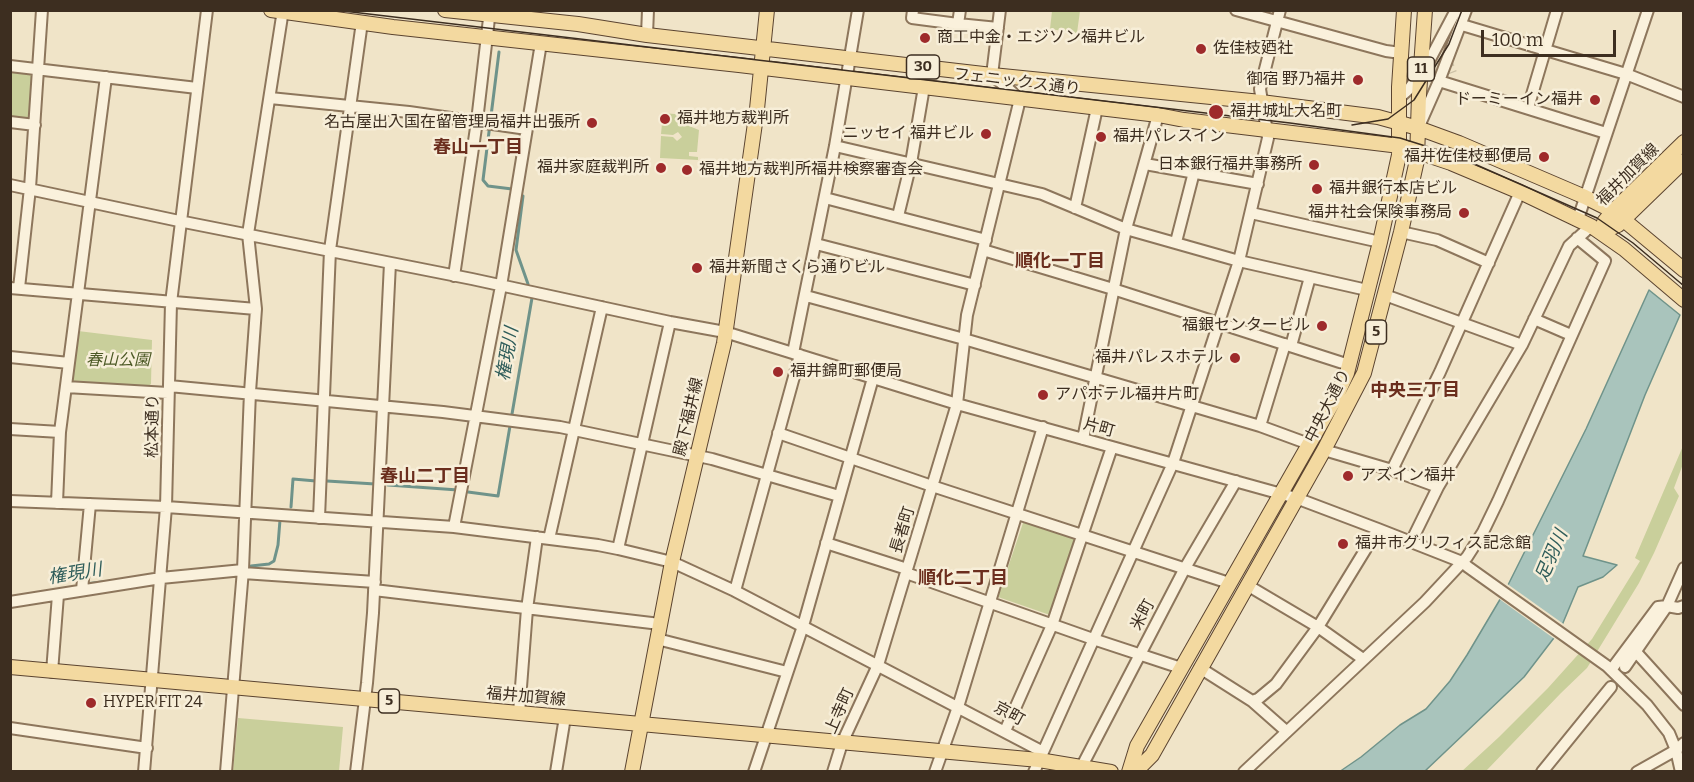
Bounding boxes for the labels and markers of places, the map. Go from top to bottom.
place label: 商工中金・エジソン福井ビル [937,28,1145,48]
marker: 商工中金・エジソン福井ビル [918,31,932,45]
place label: 佐佳枝廼社 [1213,39,1293,59]
marker: 佐佳枝廼社 [1194,42,1208,56]
place label: 御宿 野乃福井 [1247,70,1346,90]
marker: 御宿 野乃福井 [1351,73,1365,87]
place label: ドーミーイン福井 [1455,90,1583,110]
marker: ドーミーイン福井 [1588,93,1602,107]
place label: 福井城址大名町 [1230,102,1342,122]
marker: 福井城址大名町 [1207,103,1225,121]
place label: 福井地方裁判所 [677,109,789,129]
marker: 福井地方裁判所 [658,112,672,126]
place label: 名古屋出入国在留管理局福井出張所 [324,113,580,133]
marker: 名古屋出入国在留管理局福井出張所 [585,116,599,130]
place label: ニッセイ 福井ビル [843,124,974,144]
marker: ニッセイ 福井ビル [979,127,993,141]
place label: 福井パレスイン [1113,127,1225,147]
marker: 福井パレスイン [1094,130,1108,144]
place label: 福井佐佳枝郵便局 [1404,147,1532,167]
marker: 福井佐佳枝郵便局 [1537,150,1551,164]
place label: 日本銀行福井事務所 [1158,155,1302,175]
place label: 福井家庭裁判所 [537,158,649,178]
marker: 日本銀行福井事務所 [1307,158,1321,172]
place label: 福井地方裁判所福井検察審査会 [699,160,923,180]
marker: 福井家庭裁判所 [654,161,668,175]
marker: 福井地方裁判所福井検察審査会 [680,163,694,177]
place label: 福井銀行本店ビル [1329,179,1457,199]
marker: 福井銀行本店ビル [1310,182,1324,196]
place label: 福井社会保険事務局 [1308,203,1452,223]
marker: 福井社会保険事務局 [1457,206,1471,220]
place label: 福井新聞さくら通りビル [709,258,885,278]
marker: 福井新聞さくら通りビル [690,261,704,275]
place label: 福銀センタービル [1182,316,1310,336]
marker: 福銀センタービル [1315,319,1329,333]
place label: 福井パレスホテル [1095,348,1223,368]
marker: 福井パレスホテル [1228,351,1242,365]
place label: 福井錦町郵便局 [790,362,902,382]
marker: 福井錦町郵便局 [771,365,785,379]
place label: アパホテル福井片町 [1055,385,1199,405]
marker: アパホテル福井片町 [1036,388,1050,402]
place label: アズイン福井 [1360,466,1456,486]
marker: アズイン福井 [1341,469,1355,483]
place label: 福井市グリフィス記念館 [1355,534,1531,554]
marker: 福井市グリフィス記念館 [1336,537,1350,551]
place label: HYPER FIT 24 [103,693,203,713]
marker: HYPER FIT 24 [84,696,98,710]

